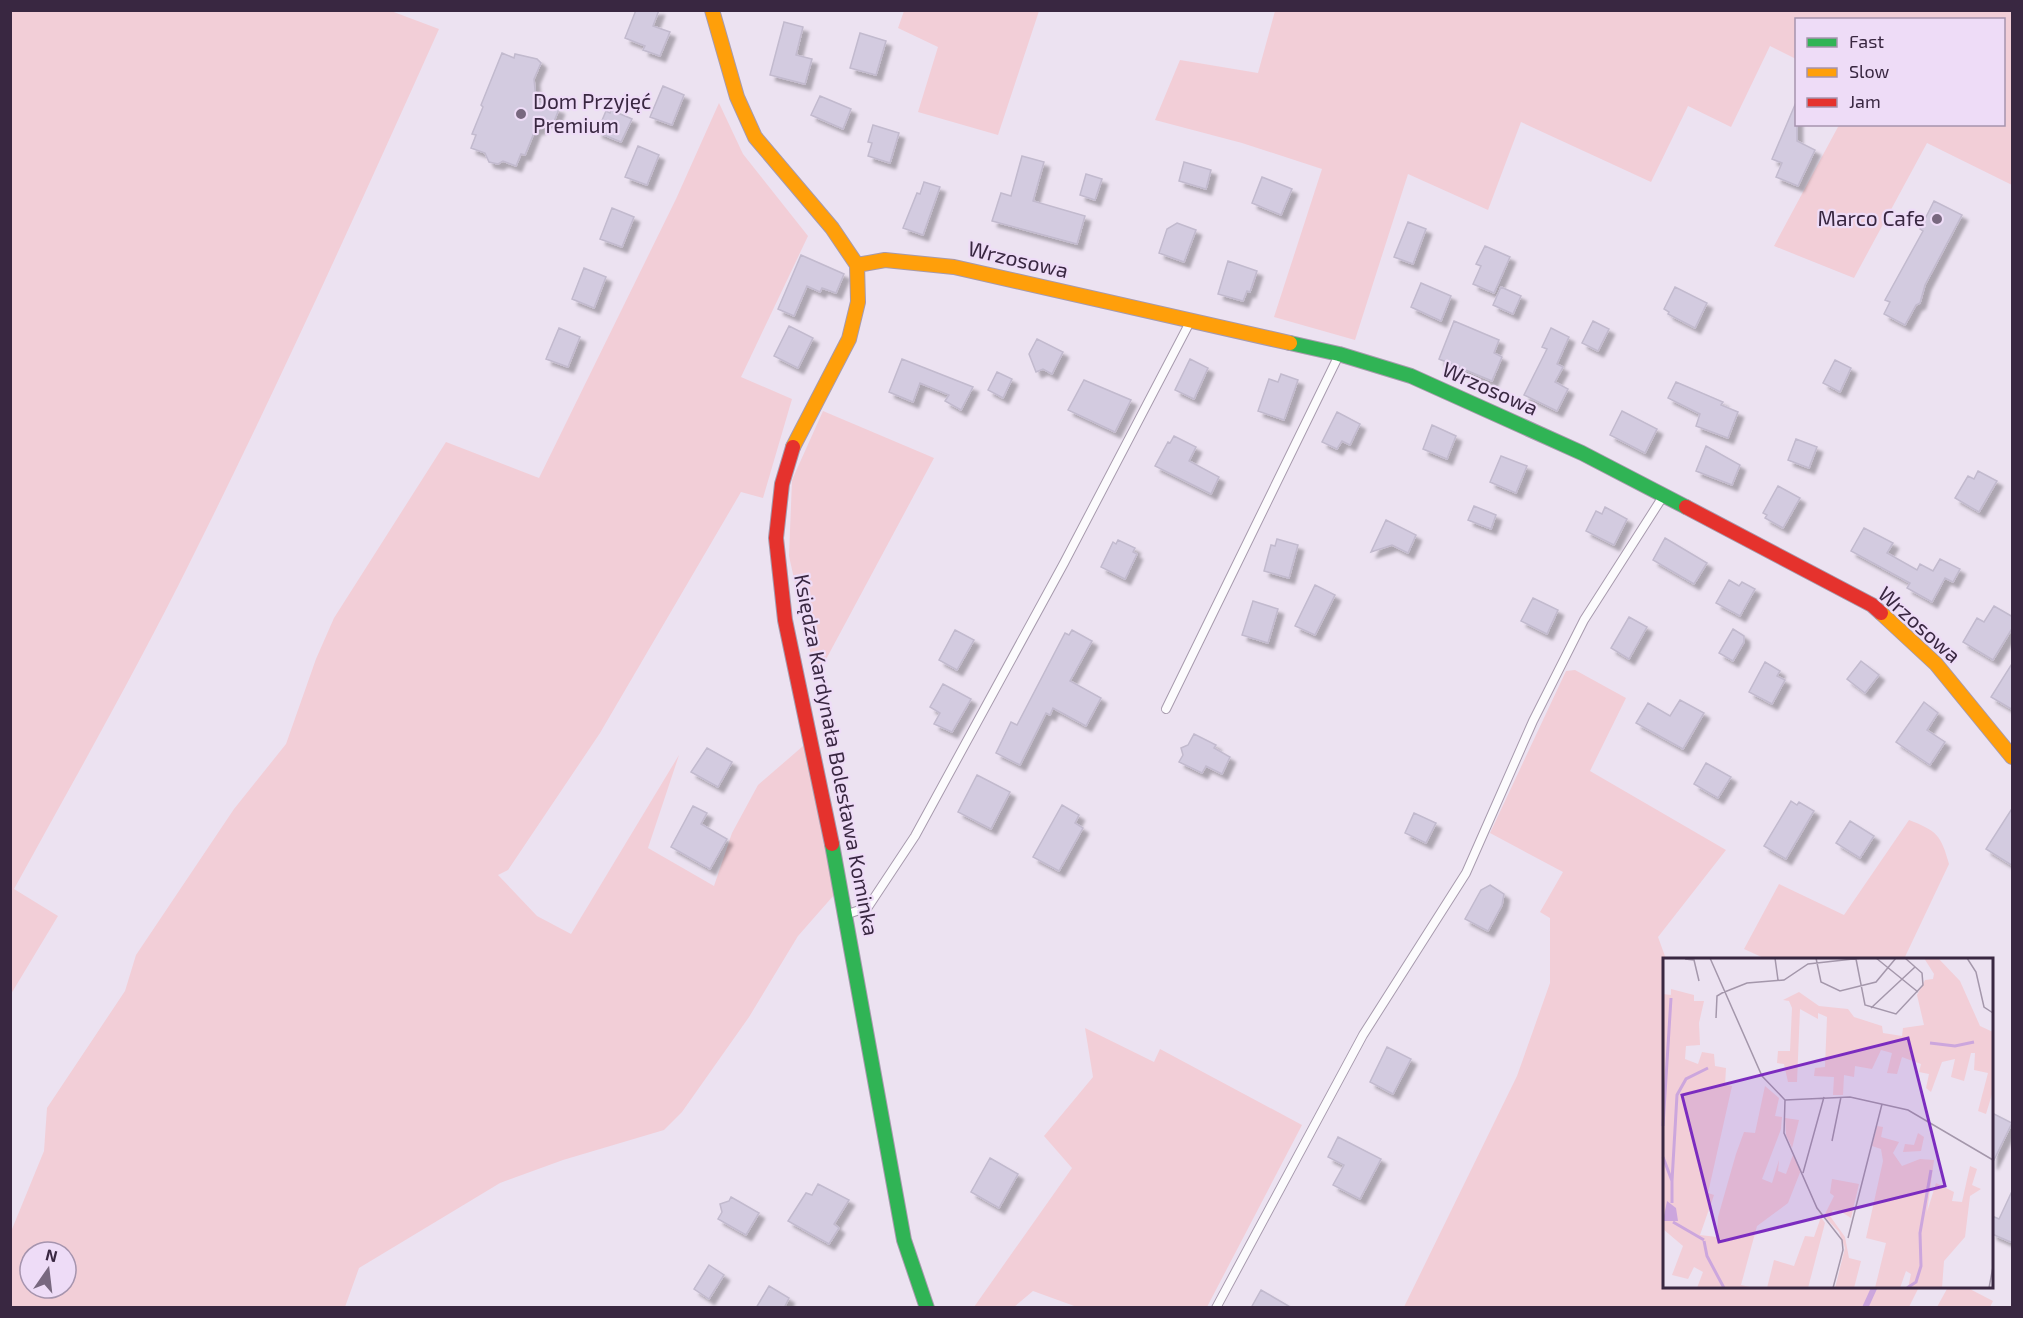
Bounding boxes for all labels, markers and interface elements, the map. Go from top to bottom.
legend [1795,18,2005,126]
text: Fast [1849,30,1884,52]
text: Slow [1849,60,1890,82]
place label: Dom Przyjęć Premium [533,88,651,137]
text: Jam [1849,90,1881,112]
marker: Dom Przyjęć Premium [514,107,528,121]
place label: Marco Cafe [1818,205,1925,230]
marker: Marco Cafe [1930,212,1944,226]
street label: Wrzosowa [966,235,1071,282]
street label: Wrzosowa [1439,355,1542,420]
street label: Księdza Kardynała Bolesława Kominka [790,572,885,938]
street label: Wrzosowa [1874,580,1966,667]
inset map [1663,958,1993,1288]
north arrow [18,1240,78,1300]
text: N [44,1244,60,1266]

